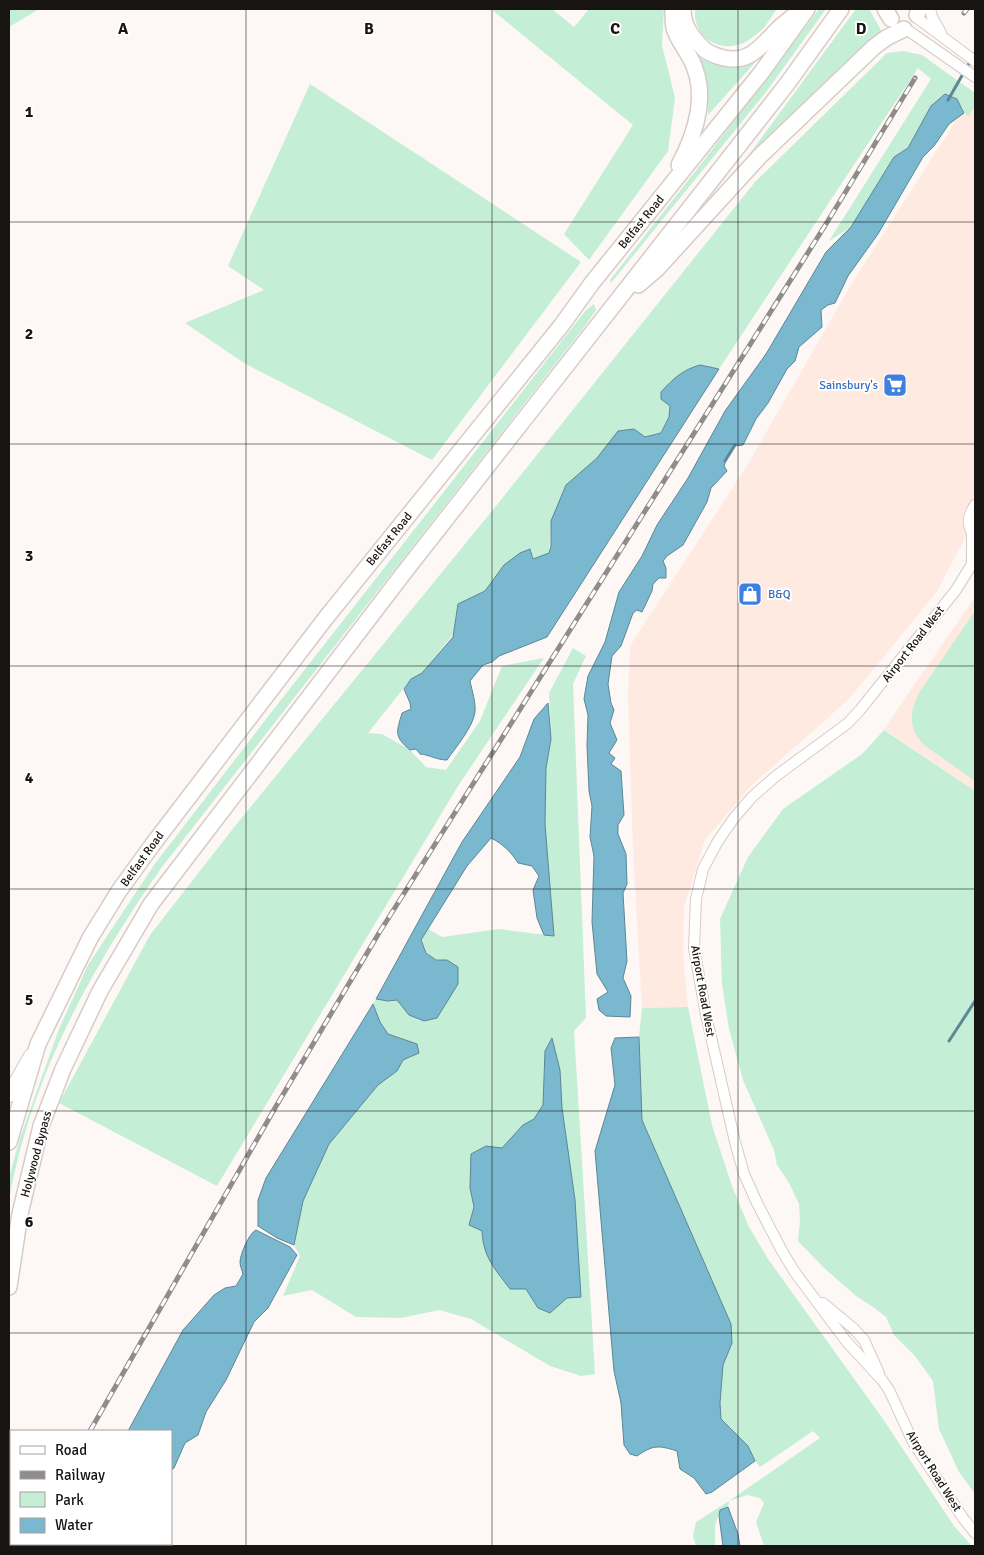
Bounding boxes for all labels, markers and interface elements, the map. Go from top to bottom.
text: A [118,19,129,39]
text: B [364,19,374,39]
text: C [610,19,620,39]
text: D [856,19,867,39]
text: 1 [25,102,34,122]
street label: Belfast Road [615,192,668,252]
text: 2 [25,324,33,344]
supermarket icon: Sainsbury's [882,372,908,398]
place label: Sainsbury's [819,378,878,393]
street label: Belfast Road [363,509,416,569]
text: 3 [25,546,33,566]
shop icon: B&Q [737,581,763,607]
place label: B&Q [768,587,791,602]
street label: Airport Road West [879,603,948,685]
text: 4 [25,768,34,788]
street label: Belfast Road [117,829,167,890]
street label: Airport Road West [687,944,718,1038]
text: 5 [25,990,33,1010]
street label: Holywood Bypass [18,1109,55,1199]
text: 6 [25,1212,34,1232]
street label: Airport Road West [903,1428,964,1515]
legend [10,1430,172,1545]
text: Road [55,1441,87,1459]
text: Railway [55,1466,105,1484]
text: Park [55,1491,84,1509]
text: Water [55,1516,93,1534]

